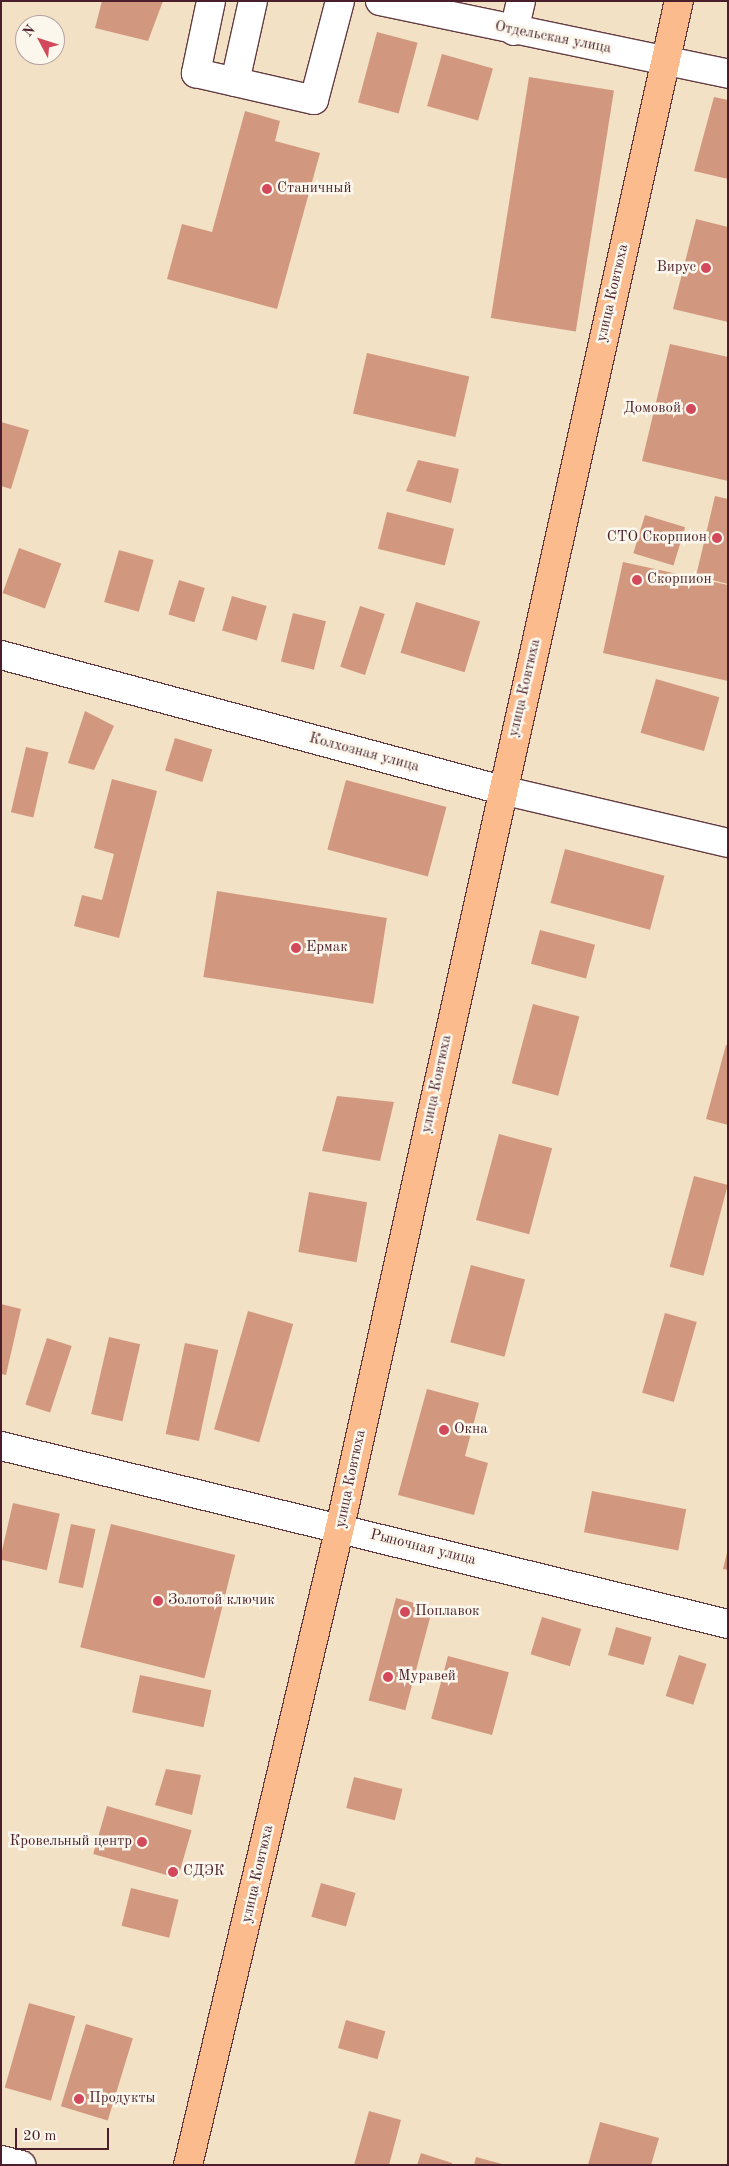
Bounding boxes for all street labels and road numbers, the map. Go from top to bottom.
street label: Отдельская улица [493,18,613,58]
street label: улица Ковтюха [593,242,633,344]
street label: улица Ковтюха [505,637,545,739]
street label: Колхозная улица [307,730,421,776]
street label: улица Ковтюха [418,1033,456,1135]
street label: улица Ковтюха [332,1428,370,1530]
street label: Рыночная улица [368,1526,478,1570]
street label: улица Ковтюха [238,1823,278,1925]

